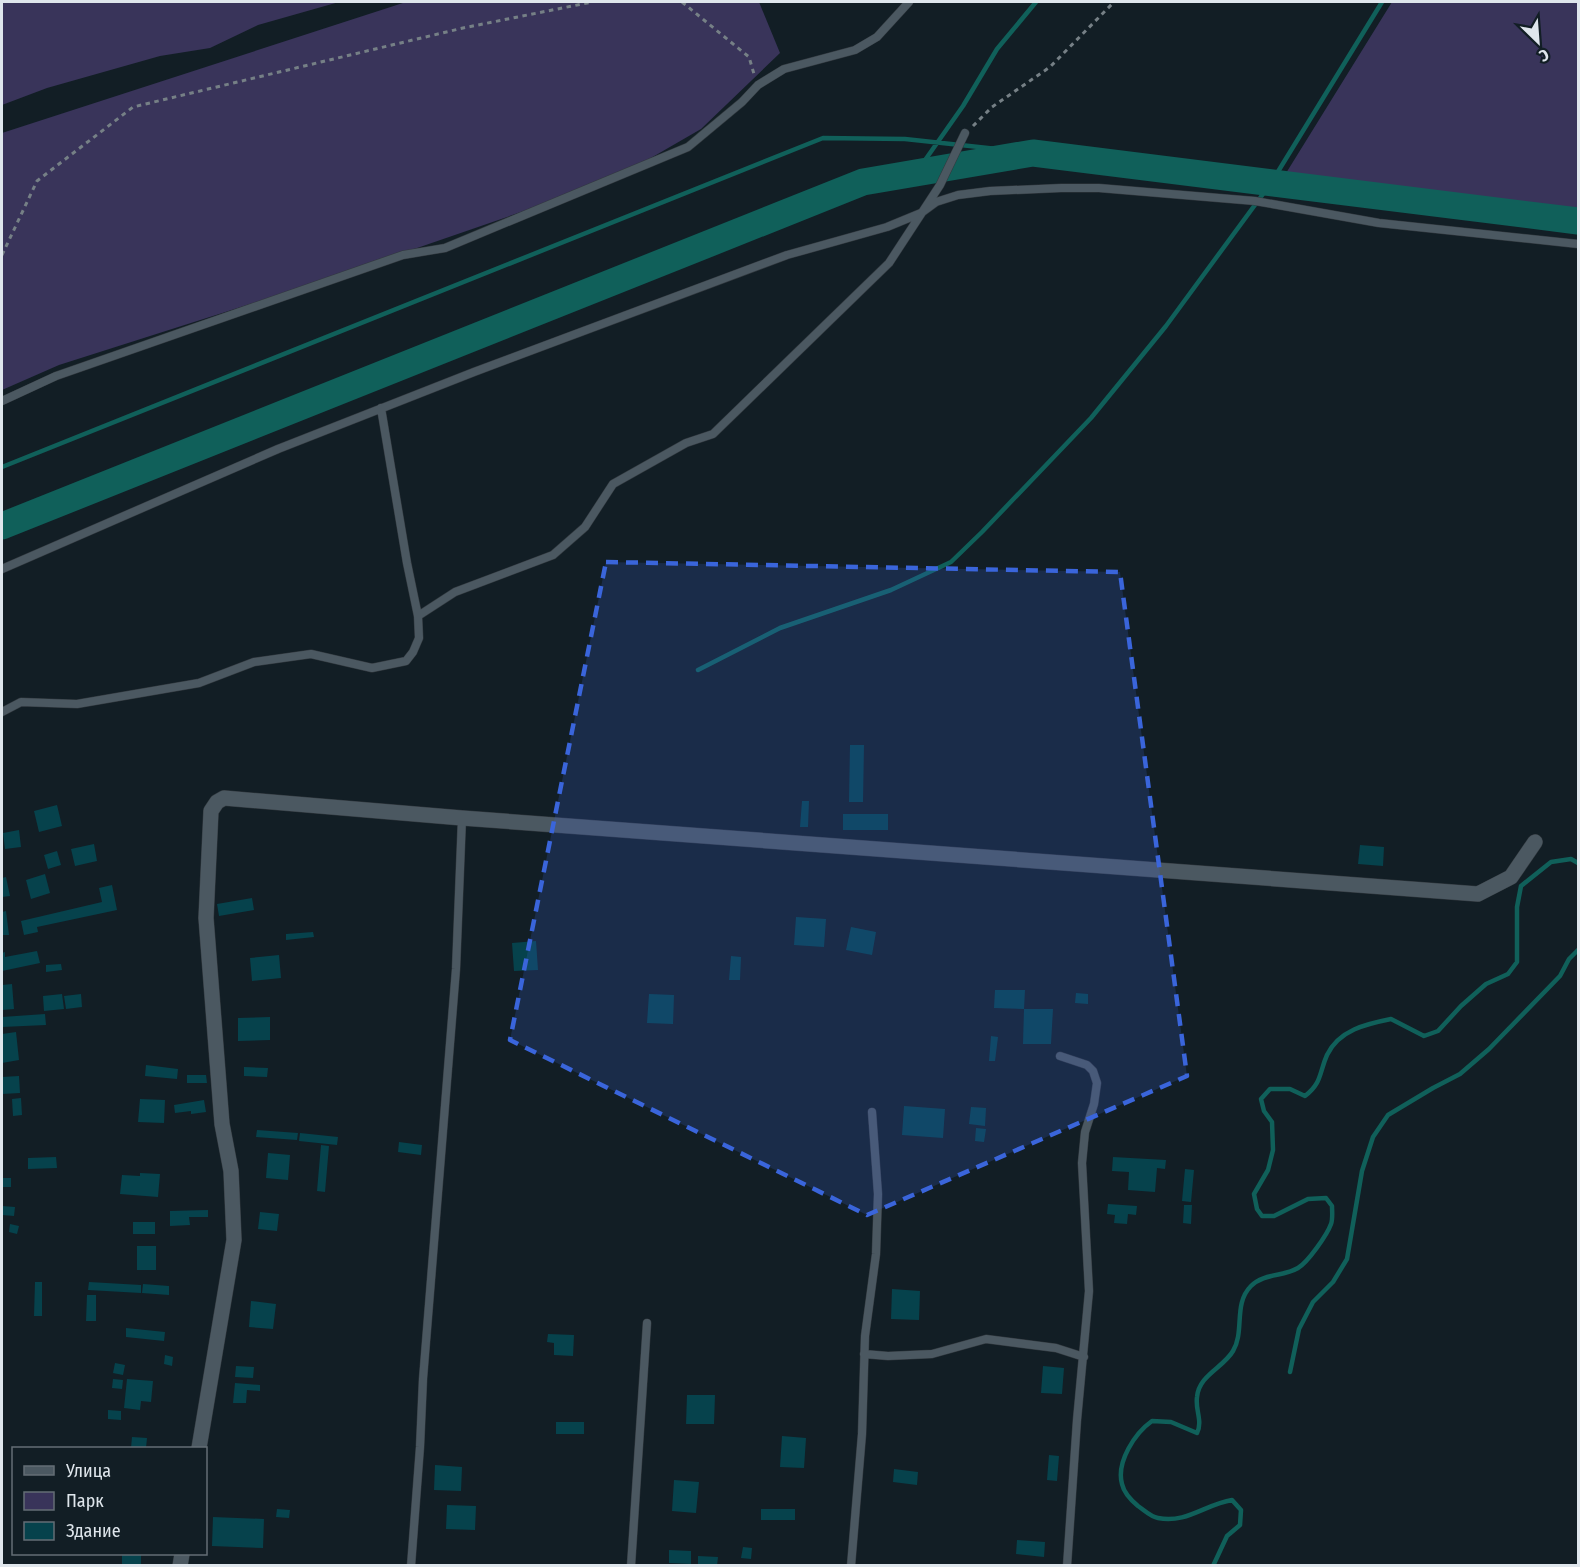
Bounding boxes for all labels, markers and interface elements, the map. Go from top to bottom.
north arrow [1508,12,1568,72]
text: С [1536,45,1552,66]
legend [12,1447,207,1555]
text: Улица [65,1460,111,1482]
text: Парк [66,1490,104,1512]
text: Здание [66,1520,121,1542]

